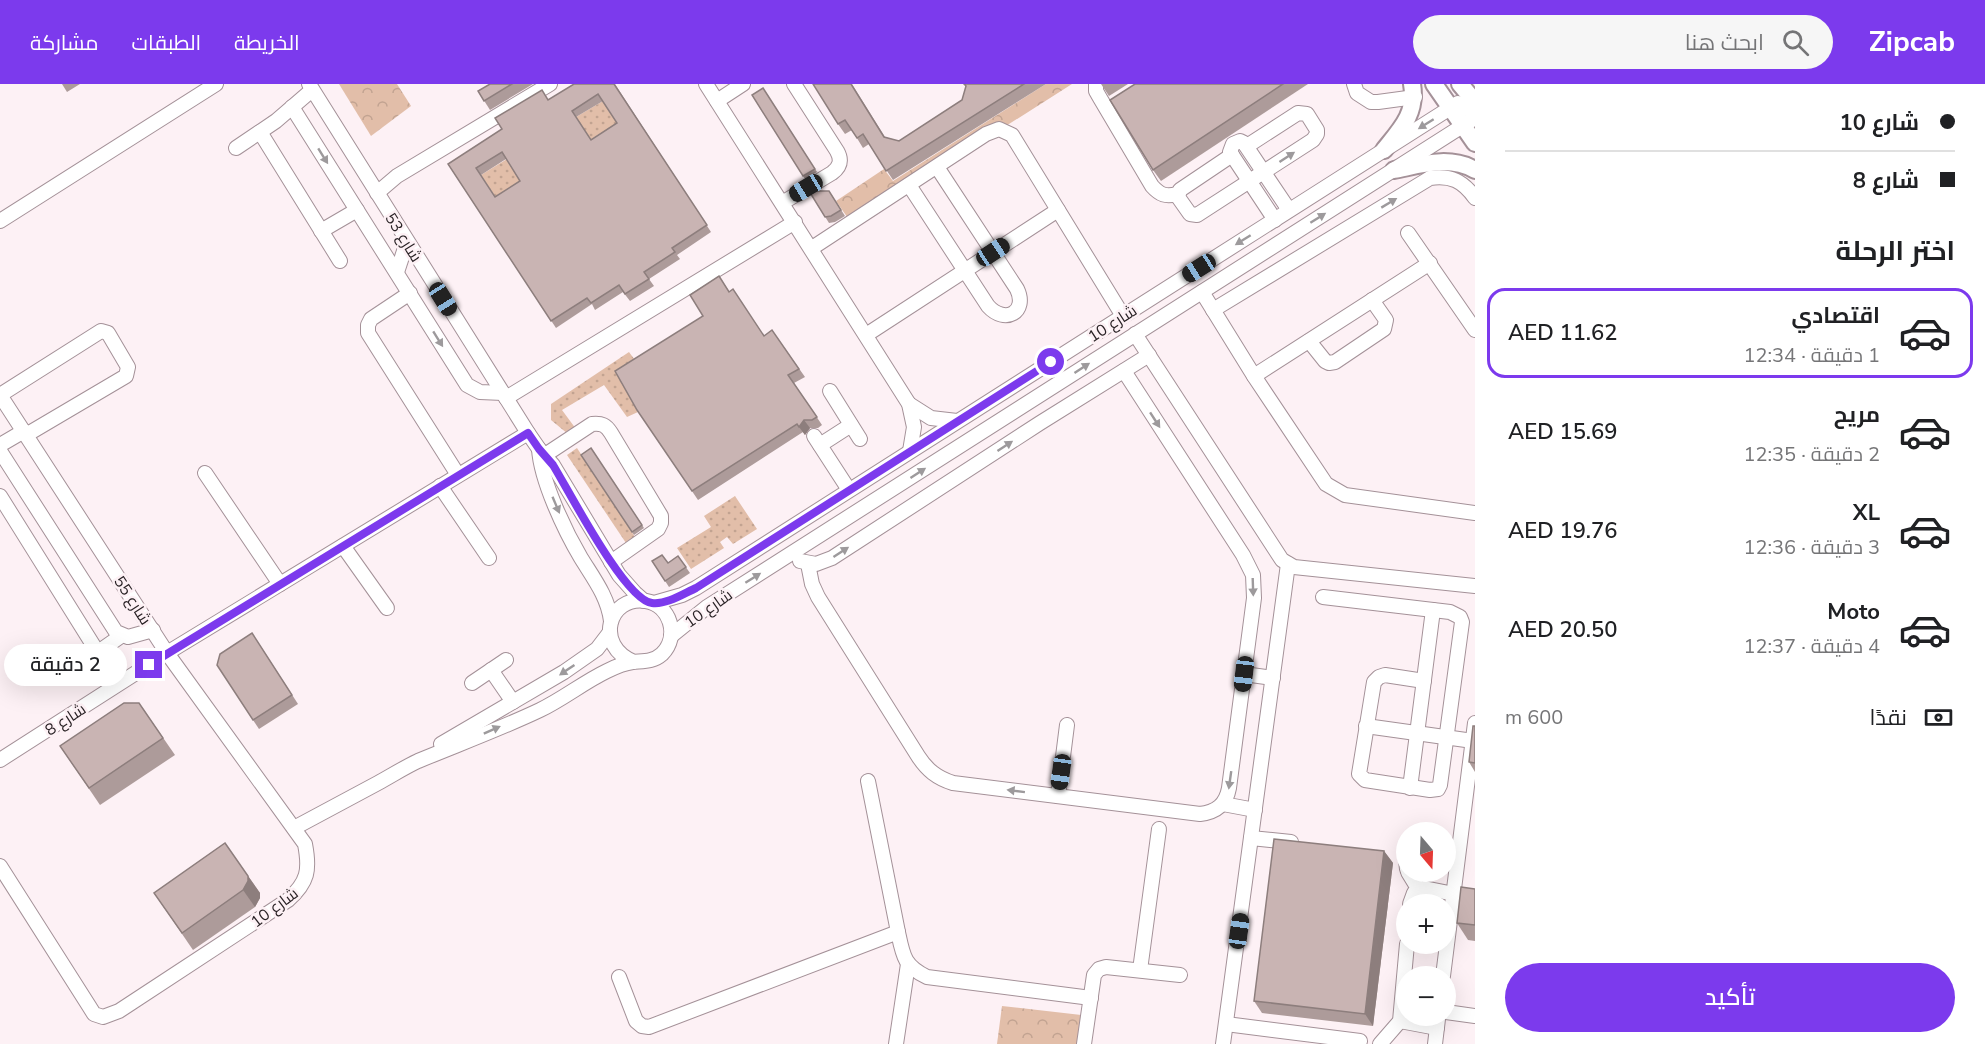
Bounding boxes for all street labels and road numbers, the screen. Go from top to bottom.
street label: شارع 53 [379,209,427,266]
street label: شارع 10 [1084,300,1141,348]
street label: شارع 55 [108,572,156,629]
street label: شارع 10 [680,584,737,633]
street label: شارع 8 [41,698,90,741]
street label: شارع 10 [246,883,303,933]

